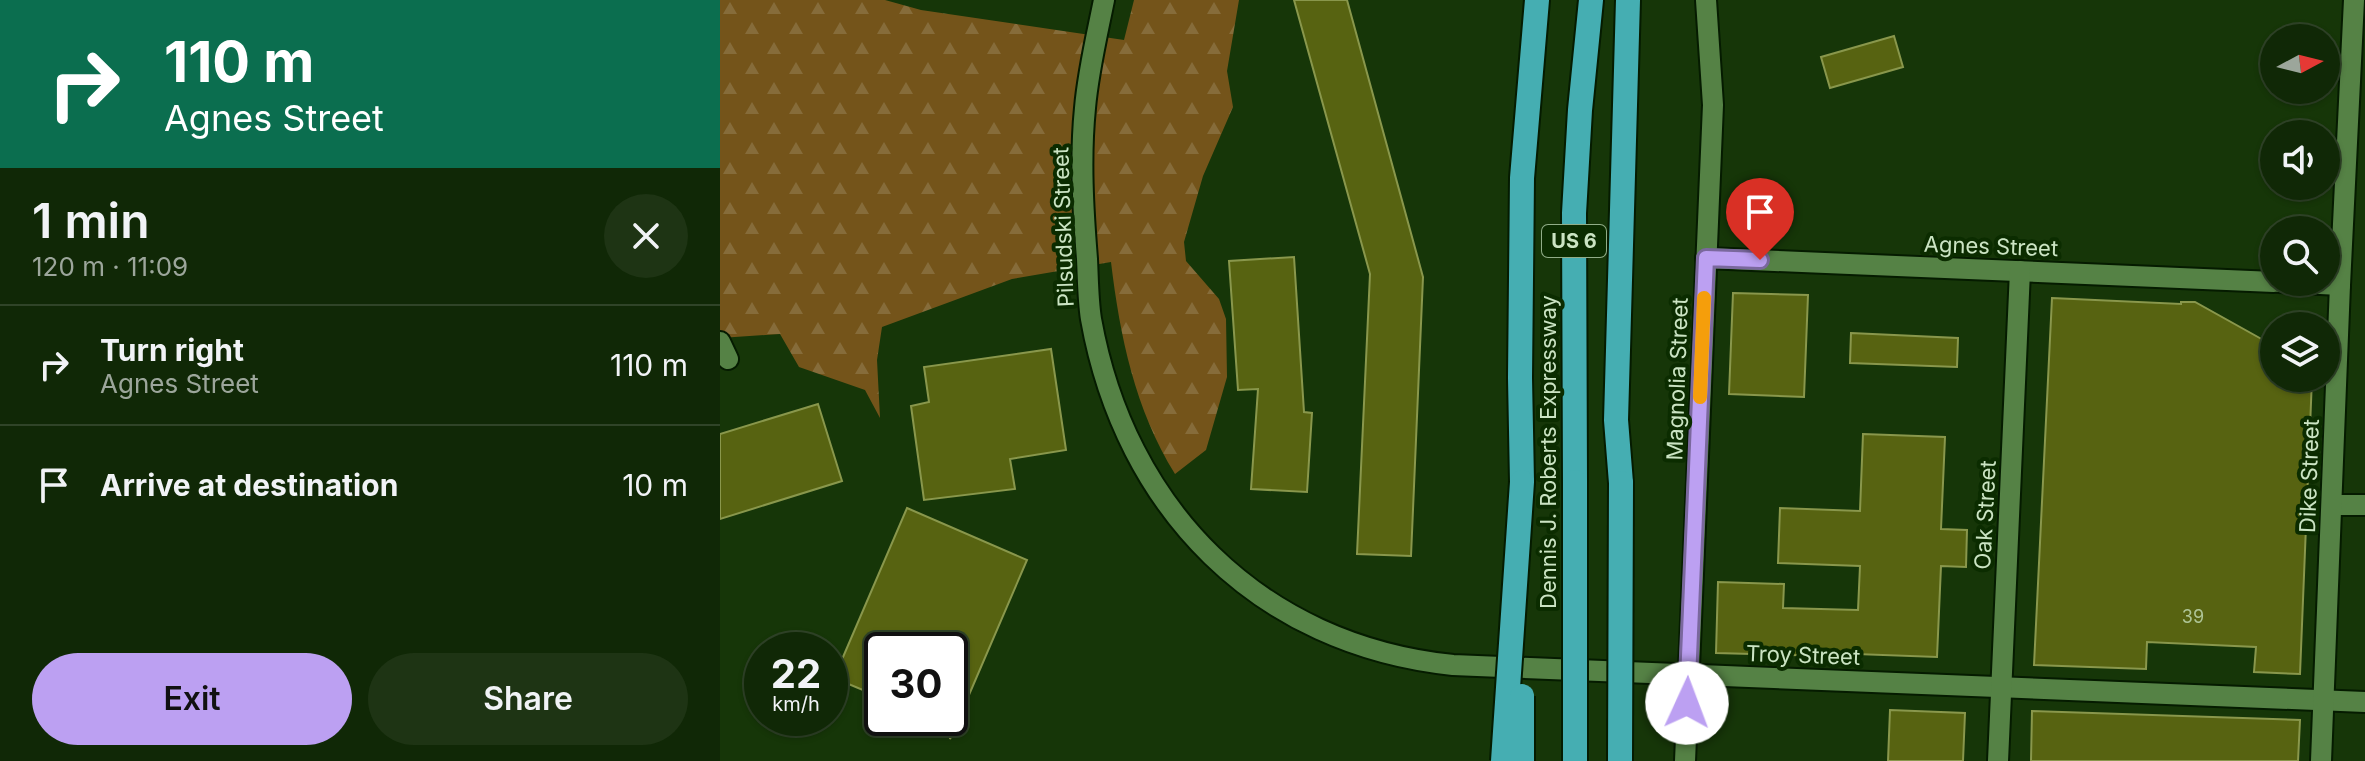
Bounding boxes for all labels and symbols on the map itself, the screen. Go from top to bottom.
north arrow [2260,24,2340,104]
street label: Pilsudski Street [1047,147,1079,307]
pin [1726,178,1794,260]
road number: US 6 [1542,225,1606,257]
street label: Agnes Street [1923,231,2059,261]
street label: Dennis J. Roberts Expressway [1535,295,1561,609]
street label: Magnolia Street [1661,297,1693,461]
street label: Dike Street [2294,419,2324,533]
street label: Oak Street [1969,460,2001,570]
house number: 39 [2182,606,2204,627]
speed limit sign: 30 [864,632,968,736]
street label: Troy Street [1745,640,1861,670]
position arrow [1645,661,1729,745]

